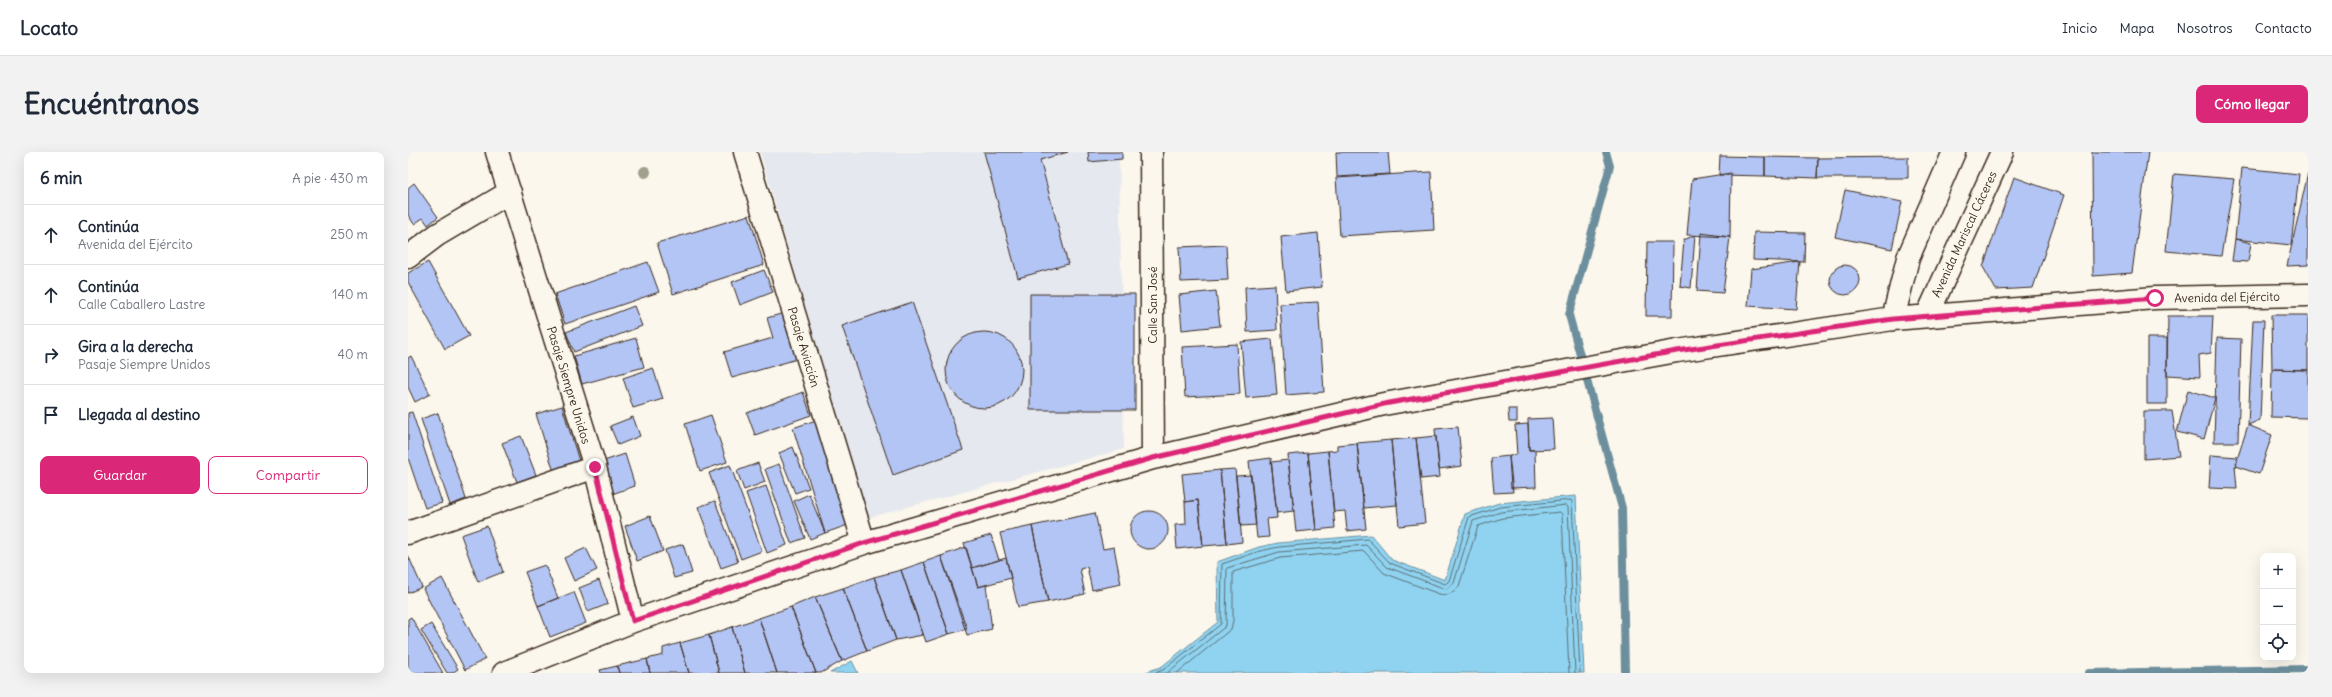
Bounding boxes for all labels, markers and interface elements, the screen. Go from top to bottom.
text: Locato [20,16,78,40]
text: Inicio [2062,19,2097,37]
text: Mapa [2119,19,2155,37]
text: Nosotros [2177,19,2233,37]
text: Contacto [2255,19,2312,37]
button: Cómo llegar [2196,85,2308,123]
text: Encuéntranos [24,86,199,122]
text: 6 min [40,167,82,189]
street label: Avenida Mariscal Cáceres [1928,168,2000,300]
text: A pie · 430 m [292,170,368,187]
text: Continúa [78,217,139,236]
icon: ahead [40,224,62,246]
text: 250 m [330,226,368,243]
text: Avenida del Ejército [78,236,193,253]
street label: Calle San José [1145,266,1160,344]
text: Continúa [78,277,139,296]
icon: ahead [40,284,62,306]
text: 140 m [332,286,368,303]
route start [2146,289,2164,307]
street label: Avenida del Ejército [2174,289,2280,305]
text: Calle Caballero Lastre [78,296,205,313]
street label: Pasaje Aviación [785,305,823,389]
street label: Pasaje Siempre Unidos [544,324,594,446]
text: Gira a la derecha [78,337,193,356]
icon: right [40,344,62,366]
text: 40 m [337,346,368,363]
text: Pasaje Siempre Unidos [78,356,210,373]
icon: arrive [40,404,62,426]
text: Llegada al destino [78,405,200,424]
button: Guardar [40,456,200,494]
button: Compartir [208,456,368,494]
route end [586,458,604,476]
map controls [2260,553,2296,661]
button: + [2260,553,2296,589]
button: − [2260,589,2296,625]
button: locate [2260,625,2296,661]

